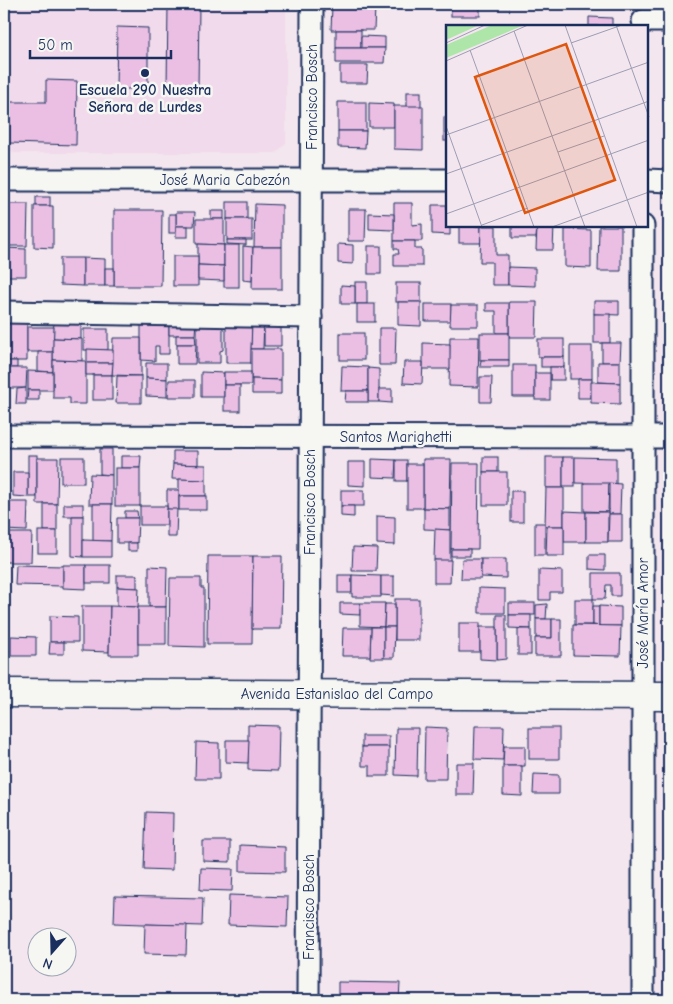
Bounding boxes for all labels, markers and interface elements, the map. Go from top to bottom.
inset map [446,25,648,228]
scale bar [30,28,171,60]
text: 50 m [38,36,73,54]
street label: Francisco Bosch [303,44,321,150]
marker: Escuela 290 Nuestra Señora de Lurdes [139,67,151,79]
place label: Escuela 290 Nuestra Señora de Lurdes [79,81,211,116]
street label: José Maria Cabezón [160,171,290,189]
street label: Santos Marighetti [340,428,452,446]
street label: Francisco Bosch [301,449,319,555]
street label: José María Amor [634,558,652,668]
street label: Avenida Estanislao del Campo [241,685,433,703]
street label: Francisco Bosch [300,854,318,960]
north arrow [28,926,78,976]
text: N [41,954,55,973]

